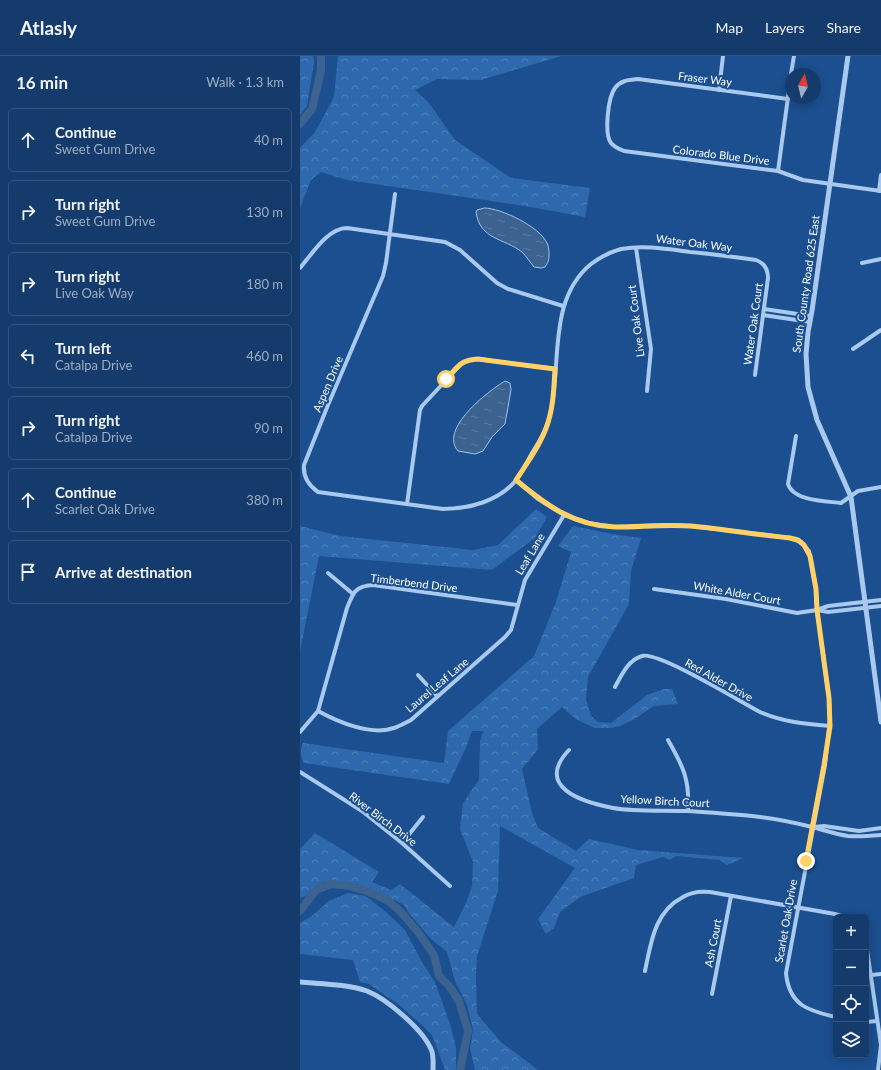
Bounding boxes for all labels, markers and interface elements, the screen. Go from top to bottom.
text: Atlasly [20,16,77,39]
text: Map [715,19,743,36]
text: Layers [765,19,805,36]
text: Share [827,19,861,36]
north arrow [785,68,821,104]
street label: Fraser Way [678,69,733,88]
text: 16 min [16,72,68,93]
text: Walk · 1.3 km [206,74,284,90]
text: Continue [55,123,116,141]
icon: ahead [17,129,39,151]
text: 40 m [254,132,283,148]
text: Sweet Gum Drive [55,141,155,157]
street label: Colorado Blue Drive [672,142,770,167]
text: Turn right [55,195,120,213]
icon: right [17,201,39,223]
text: 130 m [246,204,283,220]
text: Sweet Gum Drive [55,213,155,229]
street label: South County Road 625 East [789,214,822,353]
street label: Water Oak Way [655,231,733,254]
text: Turn right [55,267,120,285]
icon: right [17,273,39,295]
text: 180 m [246,276,283,292]
street label: Water Oak Court [740,282,765,366]
street label: Live Oak Court [625,284,646,358]
text: Live Oak Way [55,285,134,301]
text: Turn left [55,339,111,357]
icon: left [17,345,39,367]
text: 460 m [246,348,283,364]
street label: Aspen Drive [310,354,345,414]
text: Catalpa Drive [55,357,132,373]
route start [437,370,455,388]
text: Turn right [55,411,120,429]
icon: right [17,417,39,439]
text: 90 m [254,420,283,436]
text: Catalpa Drive [55,429,132,445]
text: Continue [55,483,116,501]
icon: ahead [17,489,39,511]
text: 380 m [246,492,283,508]
text: Scarlet Oak Drive [55,501,155,517]
street label: Leaf Lane [512,531,547,577]
icon: arrive [17,561,39,583]
text: Arrive at destination [55,563,192,581]
street label: Timberbend Drive [370,571,458,594]
street label: White Alder Court [692,578,782,607]
street label: Laurel Leaf Lane [403,654,471,715]
street label: Red Alder Drive [683,656,756,704]
street label: River Birch Drive [347,789,420,848]
street label: Yellow Birch Court [620,792,710,809]
route end [797,852,815,870]
street label: Scarlet Oak Drive [772,878,799,964]
map controls [833,914,869,1058]
button: + [833,914,869,950]
street label: Ash Court [701,918,724,968]
button: − [833,950,869,986]
button: locate [833,986,869,1022]
button: layers [833,1022,869,1058]

